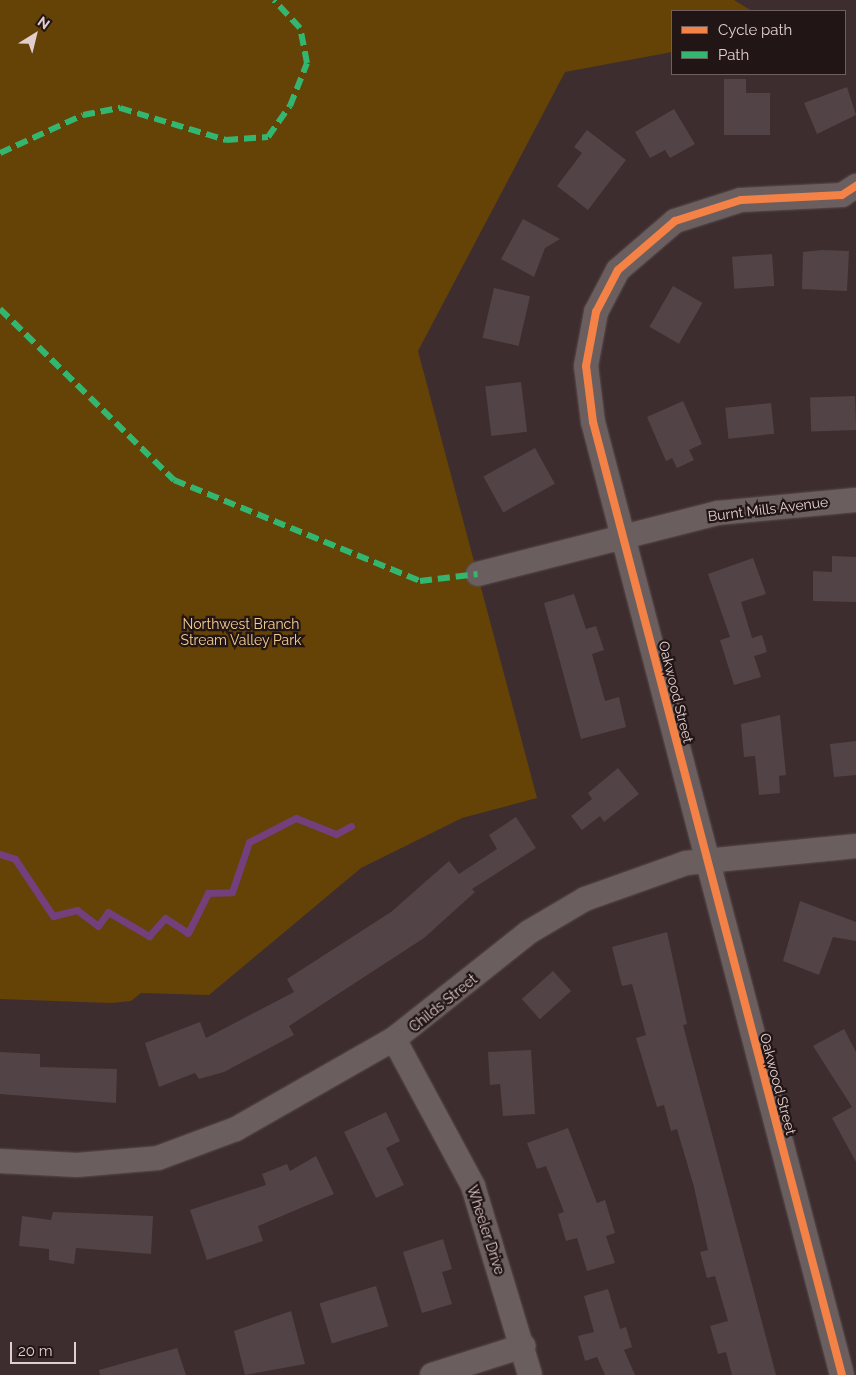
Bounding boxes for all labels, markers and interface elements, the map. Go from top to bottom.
north arrow [10,10,60,60]
legend [671,10,846,75]
text: N [35,13,53,32]
text: Cycle path [718,21,792,39]
text: Path [718,46,749,64]
street label: Burnt Mills Avenue [707,493,829,525]
park label: Northwest Branch Stream Valley Park [180,616,302,648]
street label: Oakwood Street [655,639,697,745]
street label: Childs Street [406,971,480,1035]
street label: Oakwood Street [756,1031,800,1137]
street label: Wheeler Drive [464,1183,508,1277]
scale bar [12,1332,79,1364]
text: 20 m [18,1342,53,1360]

